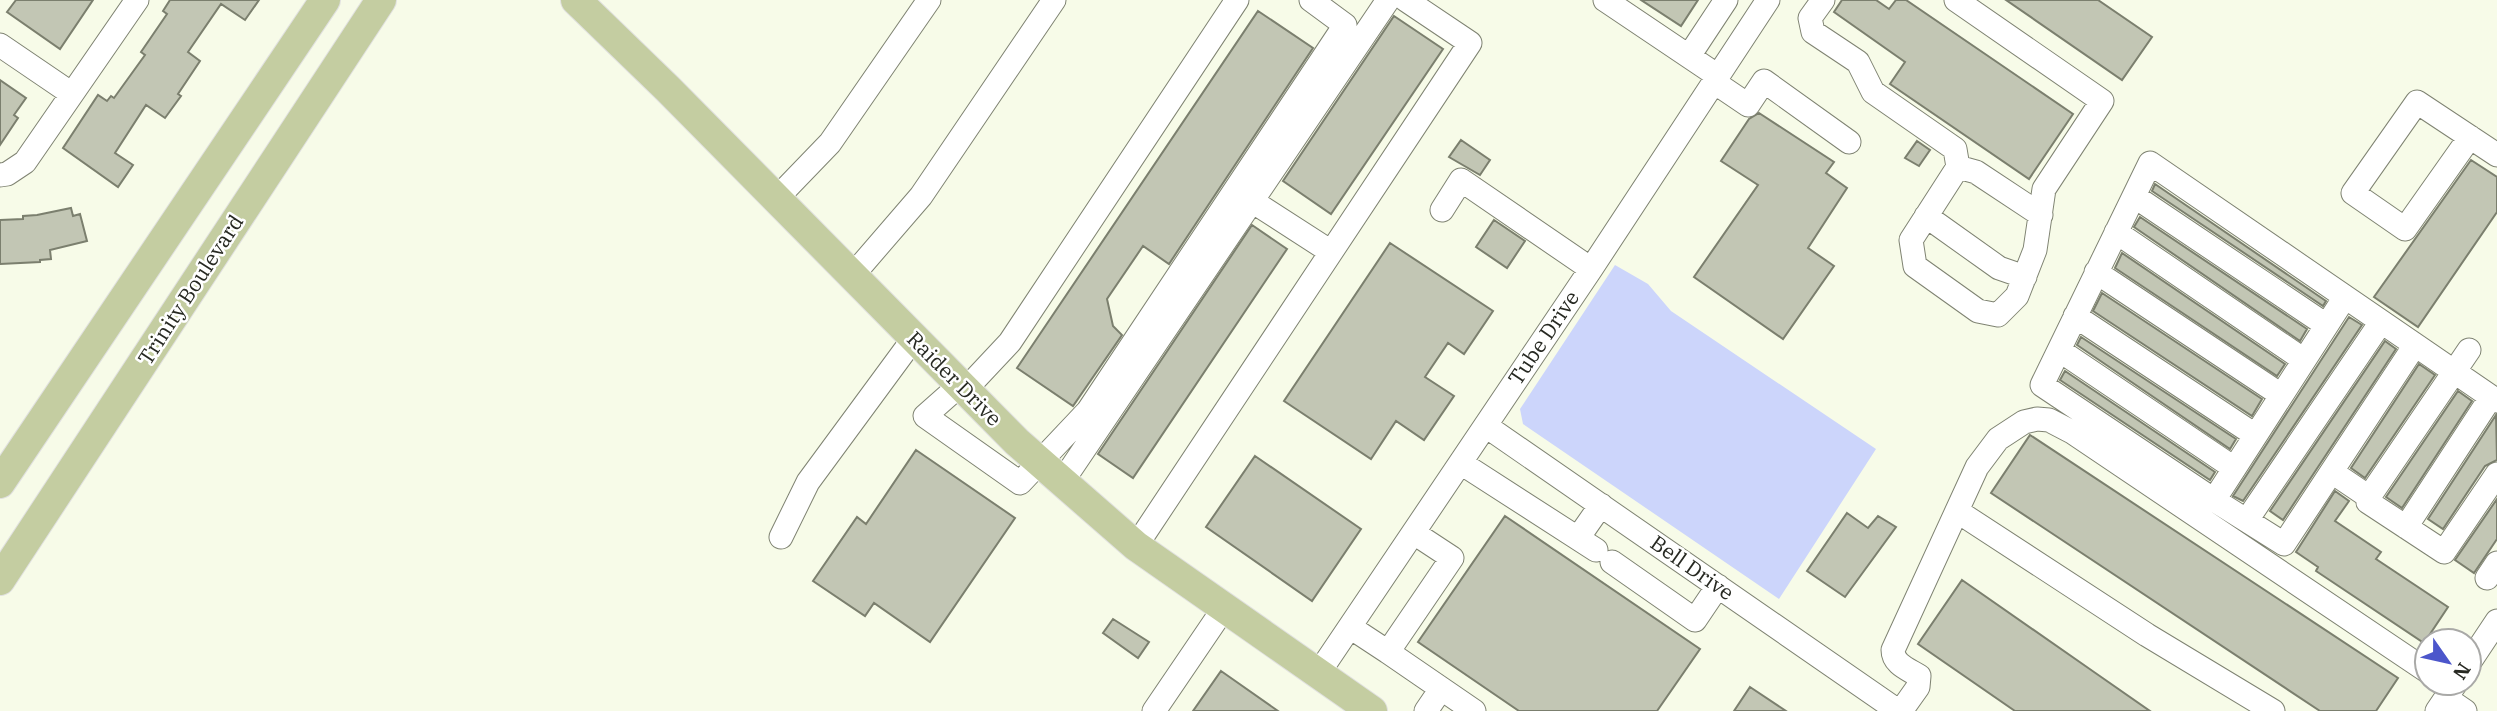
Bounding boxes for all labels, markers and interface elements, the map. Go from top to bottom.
street label: Trinity Boulevard [131,209,249,370]
street label: Tube Drive [1501,285,1585,390]
street label: Raider Drive [901,325,1008,432]
street label: Bell Drive [1645,528,1740,606]
north arrow [2413,627,2483,697]
text: N [2448,659,2476,684]

